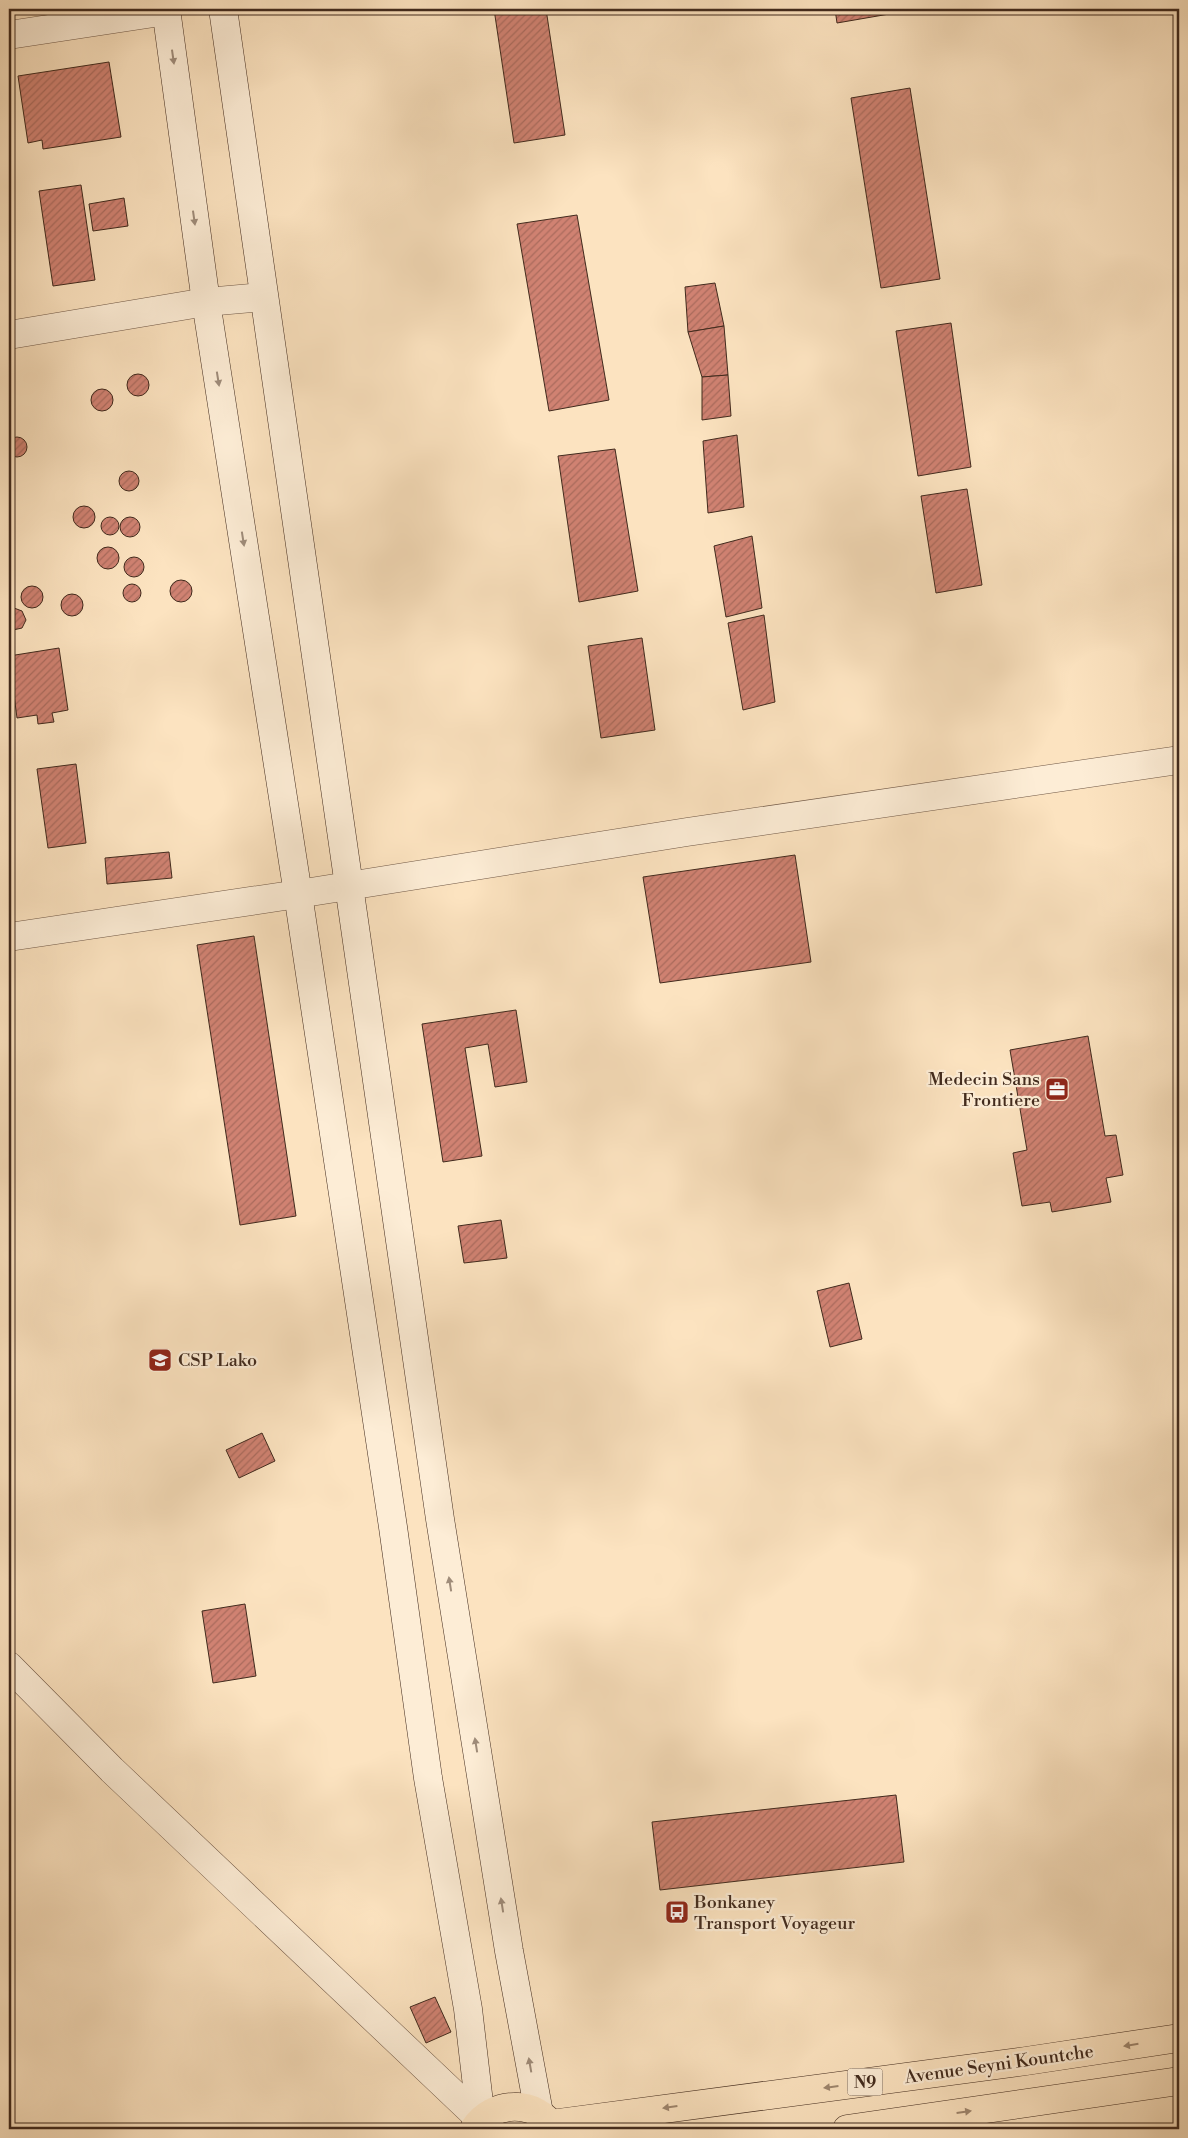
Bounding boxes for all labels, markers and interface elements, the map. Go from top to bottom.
one-way arrow [169,49,177,65]
one-way arrow [191,210,199,226]
one-way arrow [214,371,222,387]
one-way arrow [239,532,247,548]
place label: Medecin Sans Frontiere [928,1068,1040,1112]
office icon: Medecin Sans Frontiere [1044,1076,1070,1102]
school or university icon: CSP Lako [147,1347,173,1373]
place label: CSP Lako [178,1349,257,1372]
one-way arrow [446,1576,454,1592]
one-way arrow [472,1736,480,1752]
place label: Bonkaney Transport Voyageur [693,1891,855,1935]
one-way arrow [497,1897,505,1913]
bus stop icon: Bonkaney Transport Voyageur [664,1899,690,1925]
street label: Avenue Seyni Kountche [902,2040,1095,2089]
one-way arrow [1123,2042,1139,2050]
one-way arrow [526,2058,534,2073]
road number: N9 [848,2068,882,2096]
one-way arrow [823,2083,839,2091]
one-way arrow [662,2104,678,2112]
one-way arrow [957,2108,973,2116]

